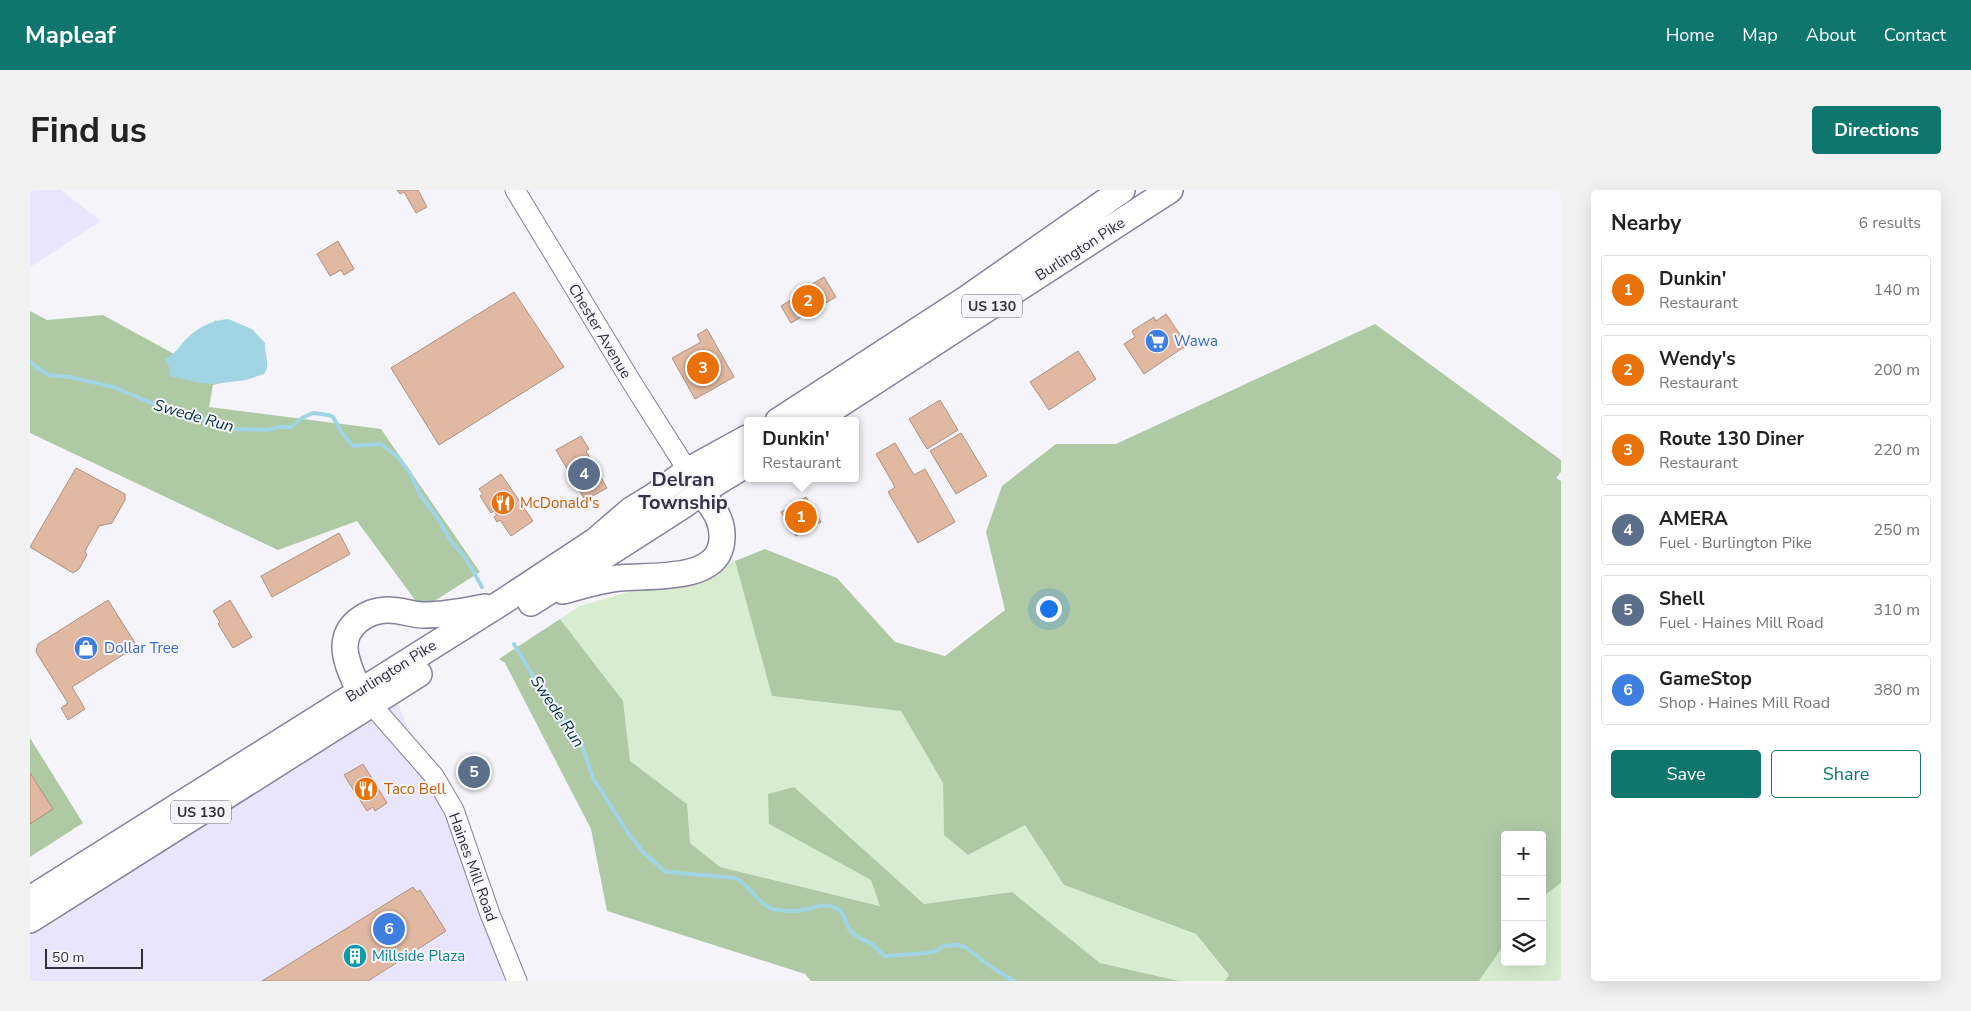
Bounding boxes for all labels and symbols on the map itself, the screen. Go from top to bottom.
street label: Burlington Pike [1031,212,1129,286]
street label: Chester Avenue [564,280,636,382]
pin: 2 [792,282,824,320]
road number: US 130 [962,294,1022,318]
supermarket icon: Wawa [1144,328,1170,354]
place label: Wawa [1174,331,1218,351]
pin: 3 [687,349,719,387]
water label: Swede Run [151,394,236,438]
pin: 4 [568,455,600,493]
district label: Delran Township [638,466,728,516]
restaurant icon: McDonald's [490,490,516,516]
place label: McDonald's [520,493,599,513]
pin: 1 [785,498,817,536]
your location [1036,596,1062,622]
shop icon: Dollar Tree [73,635,99,661]
street label: Burlington Pike [342,635,440,707]
place label: Dollar Tree [104,638,179,658]
water label: Swede Run [525,671,589,752]
pin: 5 [458,753,490,791]
restaurant icon: Taco Bell [353,776,379,802]
place label: Taco Bell [384,779,446,799]
road number: US 130 [171,800,231,824]
street label: Haines Mill Road [444,810,502,924]
pin: 6 [373,910,405,948]
building icon: Millside Plaza [342,943,368,969]
scale bar [45,946,142,969]
place label: Millside Plaza [372,946,465,966]

